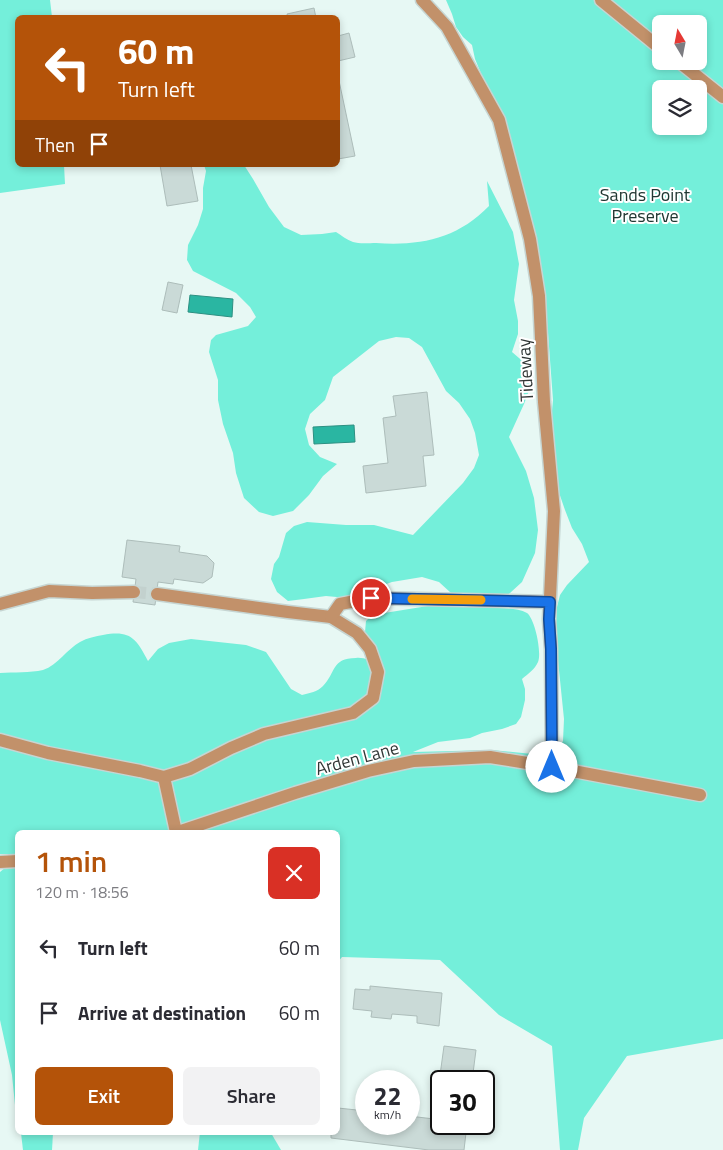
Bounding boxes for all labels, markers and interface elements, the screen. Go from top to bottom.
north arrow [652,15,708,70]
map controls [652,15,707,135]
text: 60 m [118,24,194,78]
icon: left [35,35,100,100]
text: Turn left [118,72,195,106]
button: layers [652,80,707,135]
text: Then [35,130,75,159]
icon: arrive [85,130,113,158]
park label: Sands Point Preserve [600,181,691,229]
street label: Tideway [510,337,540,402]
pin [350,577,392,619]
icon: arrive [357,584,385,612]
street label: Arden Lane [312,734,402,782]
position arrow [525,740,577,792]
text: 1 min [35,838,107,884]
button: close [268,847,320,899]
text: 120 m · 18:56 [35,880,129,904]
text: Turn left [78,933,148,962]
text: 60 m [279,933,320,962]
icon: left [35,934,63,962]
text: Arrive at destination [78,998,246,1027]
text: 60 m [279,998,320,1027]
icon: arrive [35,999,63,1027]
button: Exit [35,1067,173,1125]
button: Share [183,1067,320,1125]
speed limit sign: 30 [430,1070,495,1135]
text: 22 [373,1077,402,1115]
text: km/h [374,1105,401,1124]

